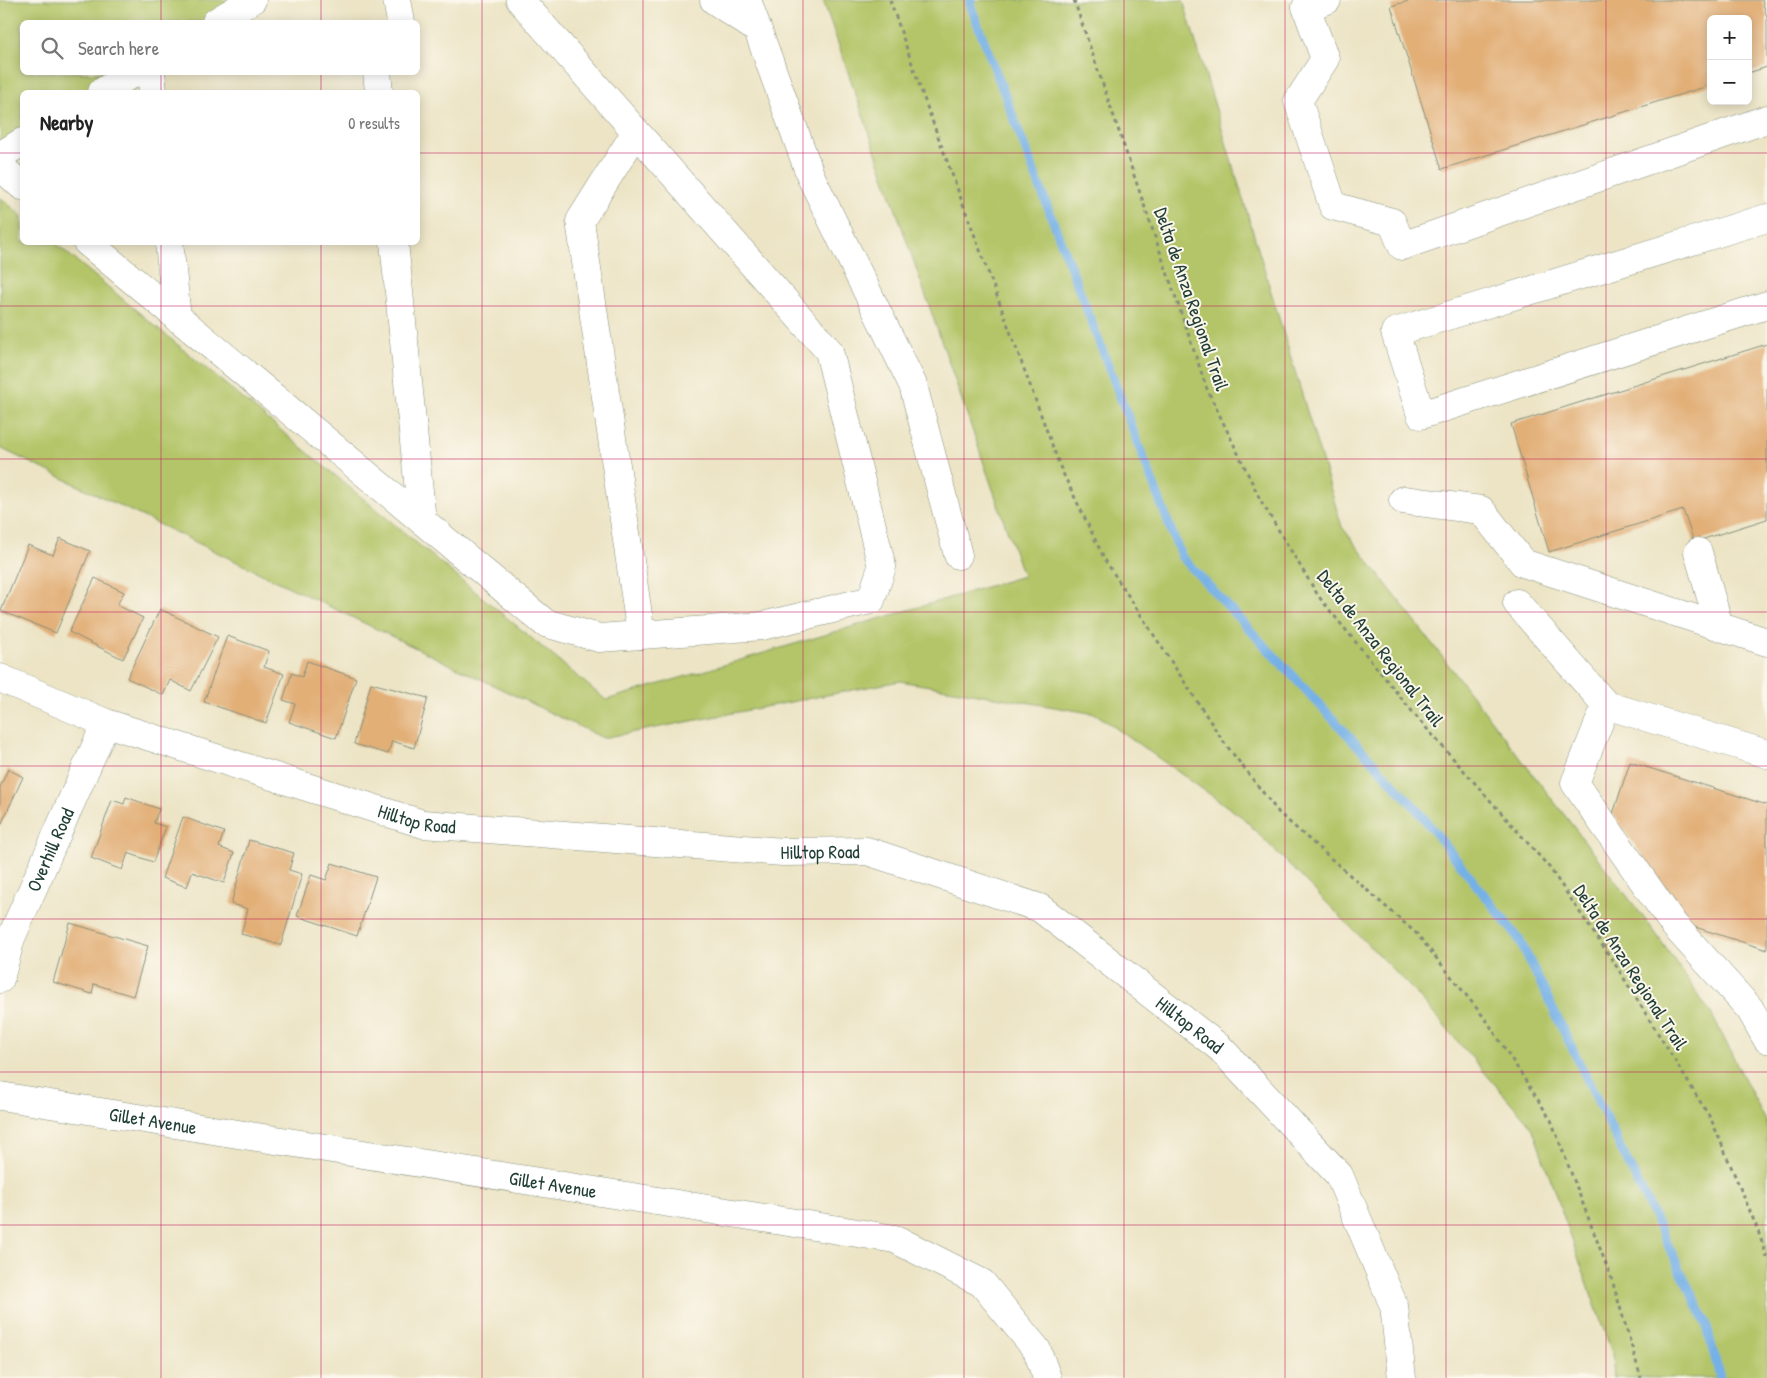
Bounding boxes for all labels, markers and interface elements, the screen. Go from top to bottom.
map controls [1707,15,1752,105]
button: + [1707,15,1752,60]
search box [20,20,420,75]
icon: search [38,34,66,62]
text: Search here [78,35,159,61]
button: − [1707,60,1752,105]
text: Nearby [40,108,93,137]
text: 0 results [348,112,400,134]
street label: Delta de Anza Regional Trail [1148,204,1236,395]
street label: Delta de Anza Regional Trail [1312,564,1451,732]
street label: Hilltop Road [375,797,457,840]
street label: Overhill Road [20,803,80,896]
street label: Hilltop Road [780,838,860,865]
street label: Delta de Anza Regional Trail [1568,879,1695,1055]
street label: Hilltop Road [1151,990,1230,1060]
street label: Gillet Avenue [107,1101,199,1140]
street label: Gillet Avenue [507,1165,599,1204]

